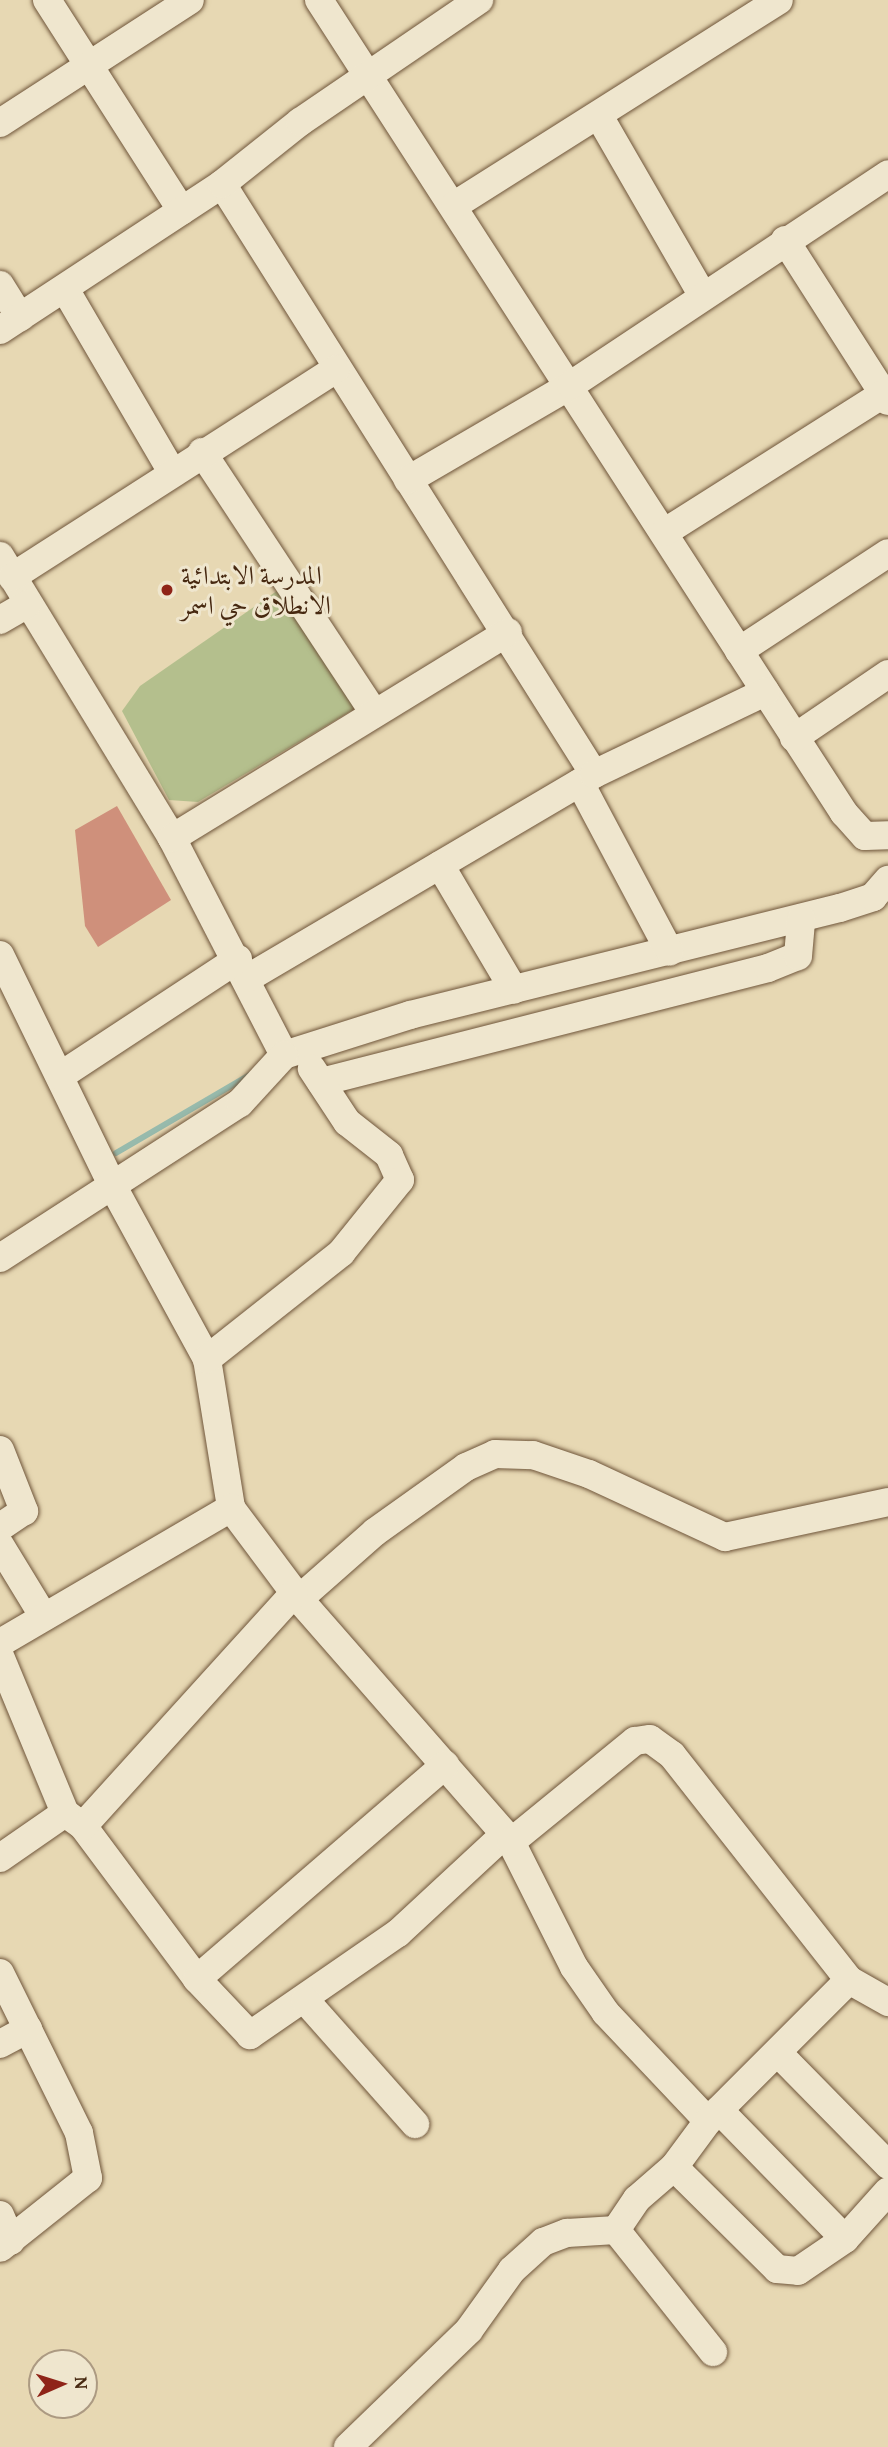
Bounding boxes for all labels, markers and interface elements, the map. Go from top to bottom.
place label: المدرسة الابتدائية الانطلاق حي اسمر [181,559,331,620]
marker: المدرسة الابتدائية الانطلاق حي اسمر [159,582,175,598]
north arrow [28,2349,98,2419]
text: N [68,2376,96,2390]

